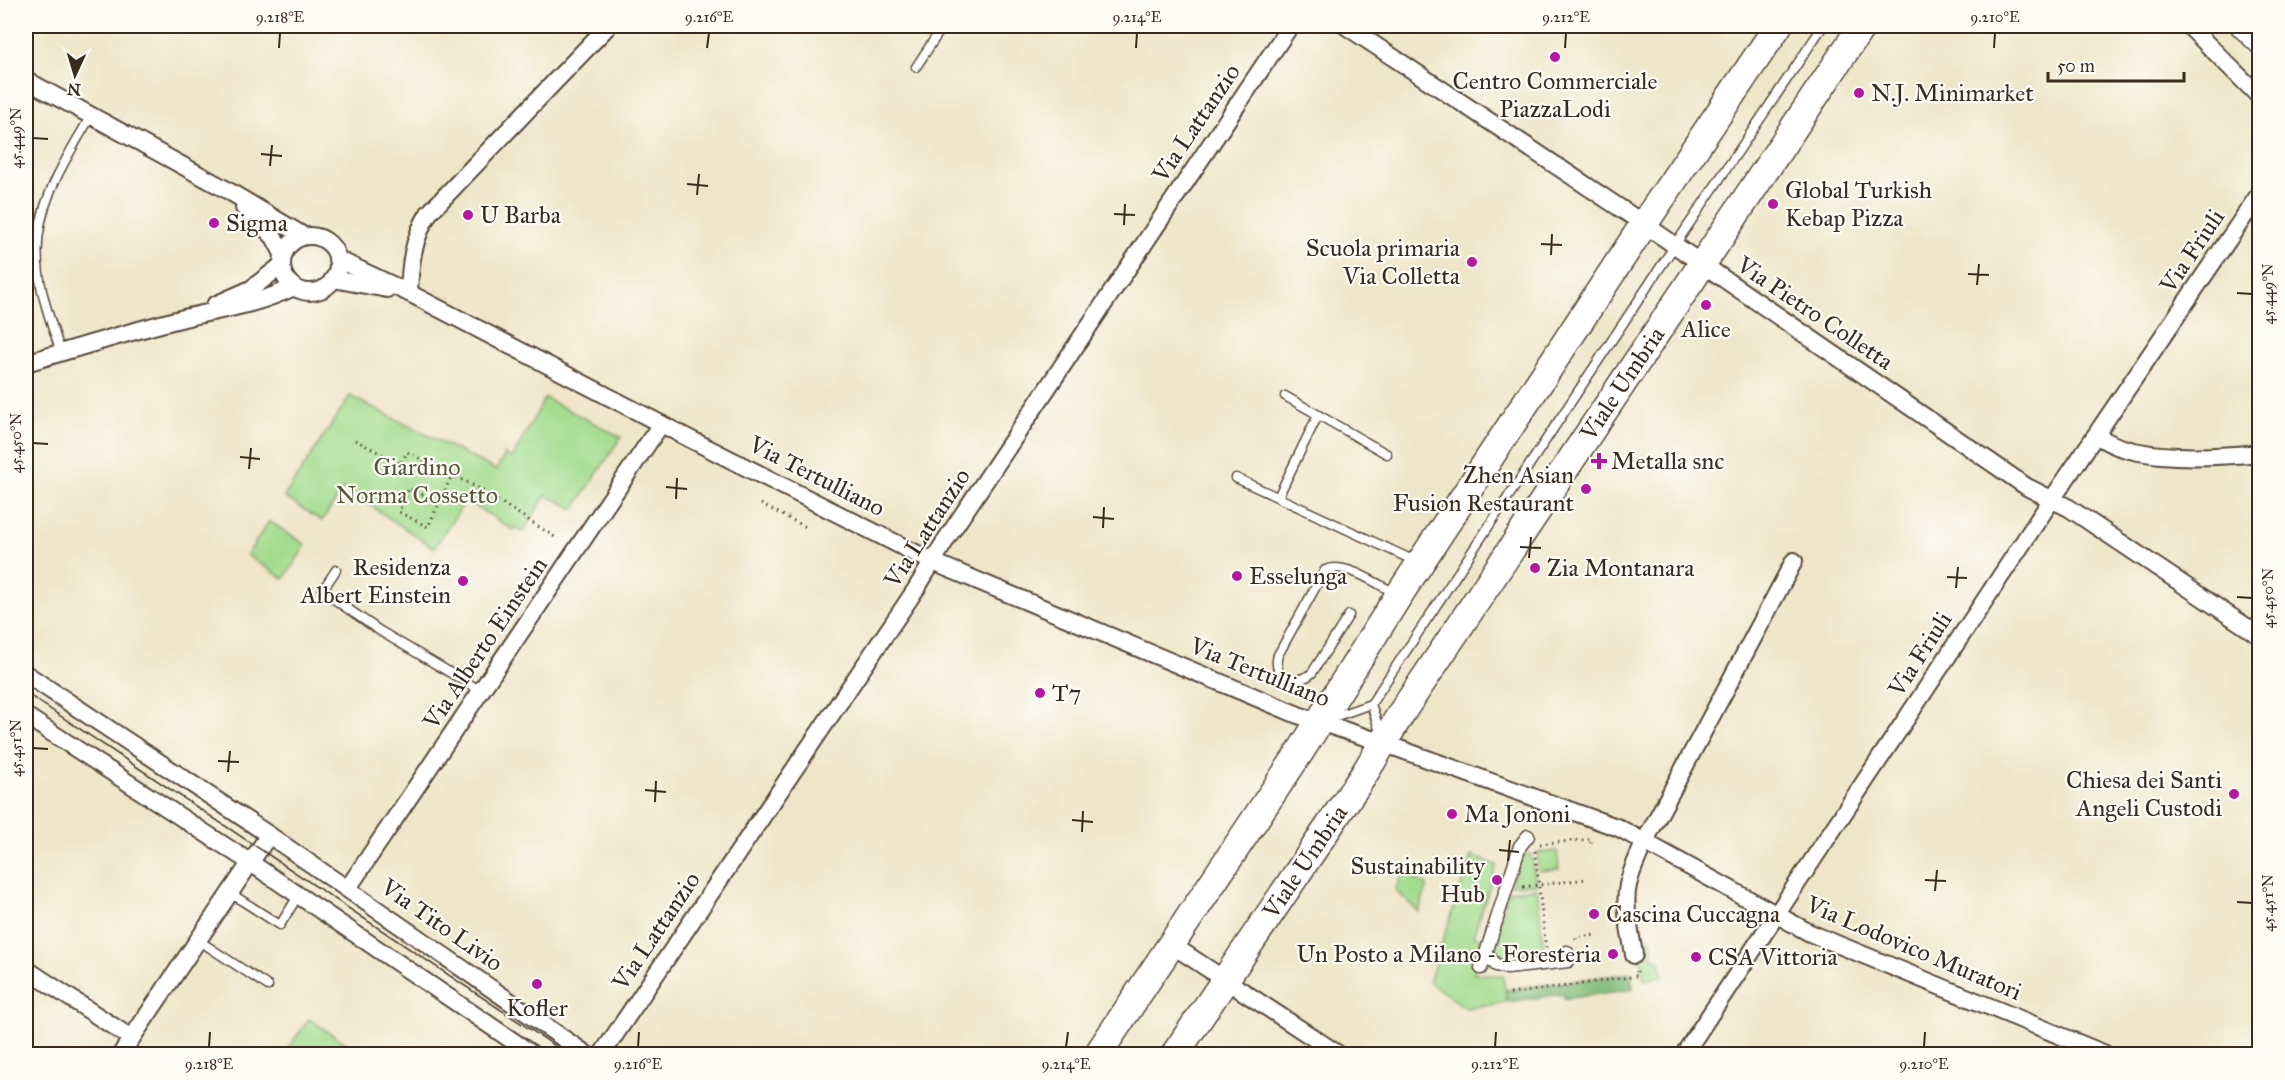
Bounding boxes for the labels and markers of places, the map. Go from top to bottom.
marker: Centro Commerciale PiazzaLodi [1548,50,1562,64]
place label: Centro Commerciale PiazzaLodi [1452,66,1658,124]
place label: N.J. Minimarket [1871,78,2034,108]
marker: N.J. Minimarket [1852,86,1866,100]
place label: Global Turkish Kebap Pizza [1785,175,1932,233]
marker: Global Turkish Kebap Pizza [1766,197,1780,211]
place label: U Barba [480,200,562,230]
place label: Sigma [226,208,289,238]
marker: U Barba [461,208,475,222]
marker: Sigma [207,216,221,230]
place label: Scuola primaria Via Colletta [1306,233,1461,291]
marker: Scuola primaria Via Colletta [1465,255,1479,269]
marker: Alice [1699,298,1713,312]
place label: Alice [1680,314,1731,344]
place label: Metalla snc [1611,446,1724,476]
marker: Metalla snc [1592,454,1606,468]
place label: Zhen Asian Fusion Restaurant [1393,460,1574,518]
marker: Zhen Asian Fusion Restaurant [1579,482,1593,496]
place label: Residenza Albert Einstein [299,552,452,610]
place label: Zia Montanara [1547,553,1695,583]
place label: Esselunga [1249,561,1348,591]
marker: Zia Montanara [1528,561,1542,575]
marker: Esselunga [1230,569,1244,583]
marker: Residenza Albert Einstein [456,574,470,588]
place label: T7 [1052,678,1081,708]
marker: T7 [1033,686,1047,700]
place label: Chiesa dei Santi Angeli Custodi [2066,765,2222,823]
marker: Chiesa dei Santi Angeli Custodi [2227,787,2241,801]
place label: Ma Jononi [1464,799,1571,829]
marker: Ma Jononi [1445,807,1459,821]
place label: Sustainability Hub [1350,851,1486,909]
marker: Sustainability Hub [1490,873,1504,887]
place label: Cascina Cuccagna [1606,899,1781,929]
marker: Cascina Cuccagna [1587,907,1601,921]
place label: Un Posto a Milano - Foresteria [1296,939,1602,969]
place label: CSA Vittoria [1708,942,1838,972]
marker: Un Posto a Milano - Foresteria [1606,947,1620,961]
marker: CSA Vittoria [1689,950,1703,964]
marker: Kofler [530,977,544,991]
place label: Kofler [506,993,568,1023]

